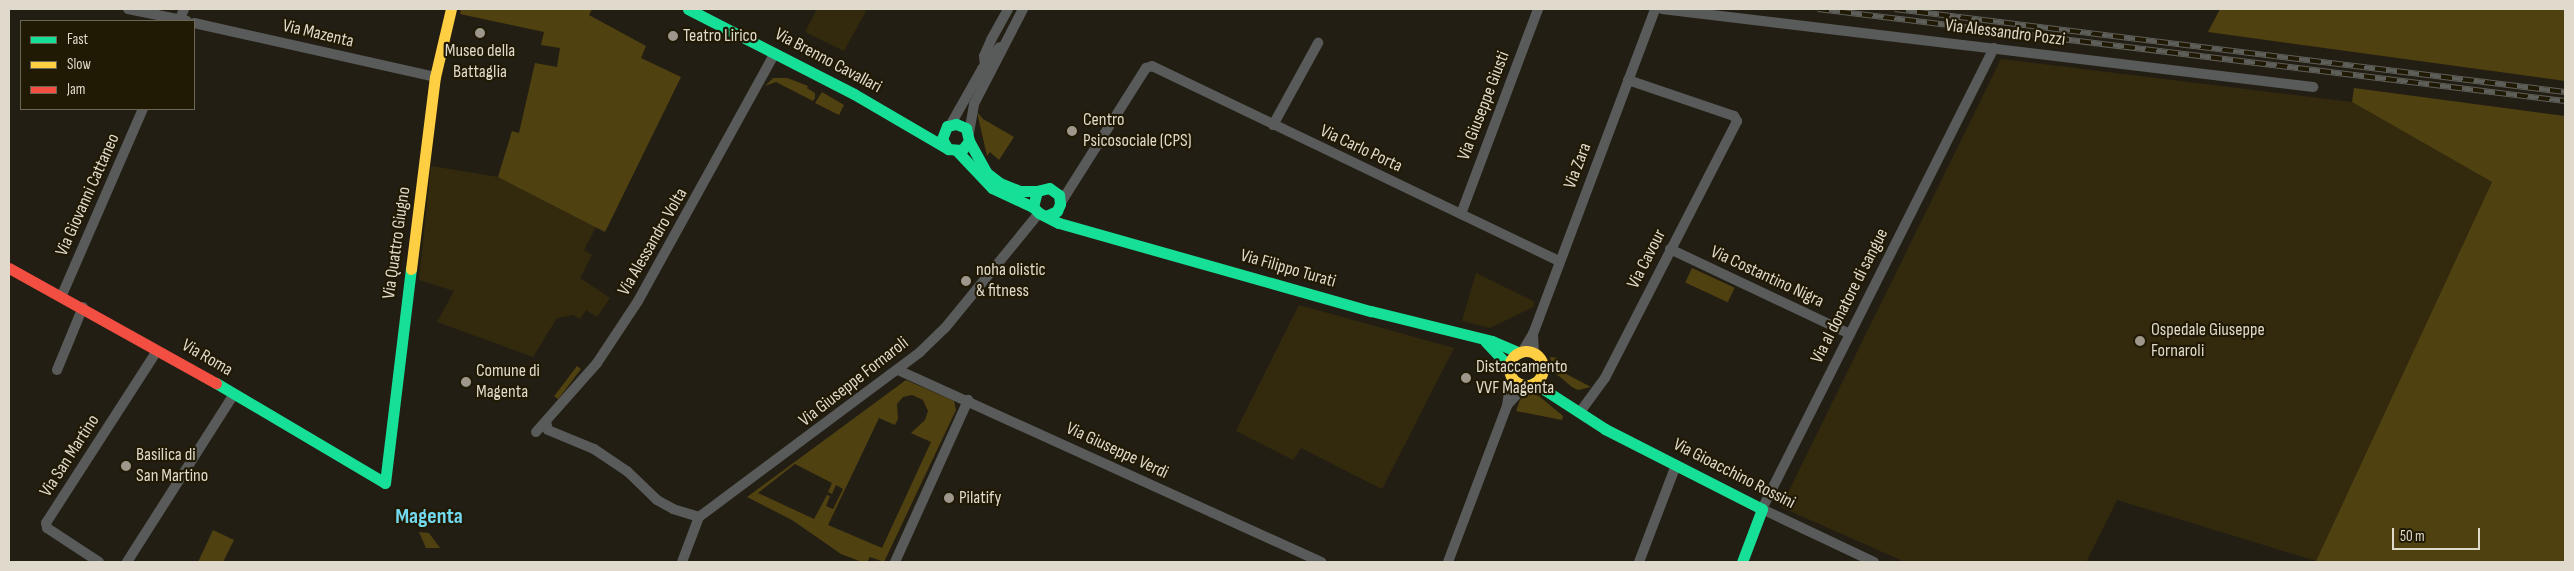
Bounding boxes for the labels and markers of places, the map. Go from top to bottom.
place label: Teatro Lirico [683,25,757,47]
marker: Museo della Battaglia [474,27,486,39]
marker: Teatro Lirico [667,30,679,42]
place label: Museo della Battaglia [445,41,515,84]
place label: Centro Psicosociale (CPS) [1083,110,1192,152]
marker: Centro Psicosociale (CPS) [1065,124,1079,138]
place label: noha olistic & fitness [976,260,1046,302]
marker: noha olistic & fitness [960,275,972,287]
place label: Ospedale Giuseppe Fornaroli [2151,320,2265,362]
marker: Ospedale Giuseppe Fornaroli [2133,334,2147,348]
place label: Distaccamento VVF Magenta [1476,357,1567,399]
place label: Comune di Magenta [476,361,540,404]
marker: Distaccamento VVF Magenta [1460,372,1472,384]
marker: Comune di Magenta [460,376,472,388]
place label: Basilica di San Martino [136,445,208,488]
marker: Basilica di San Martino [120,460,132,472]
place label: Pilatify [959,487,1001,509]
marker: Pilatify [943,492,955,504]

